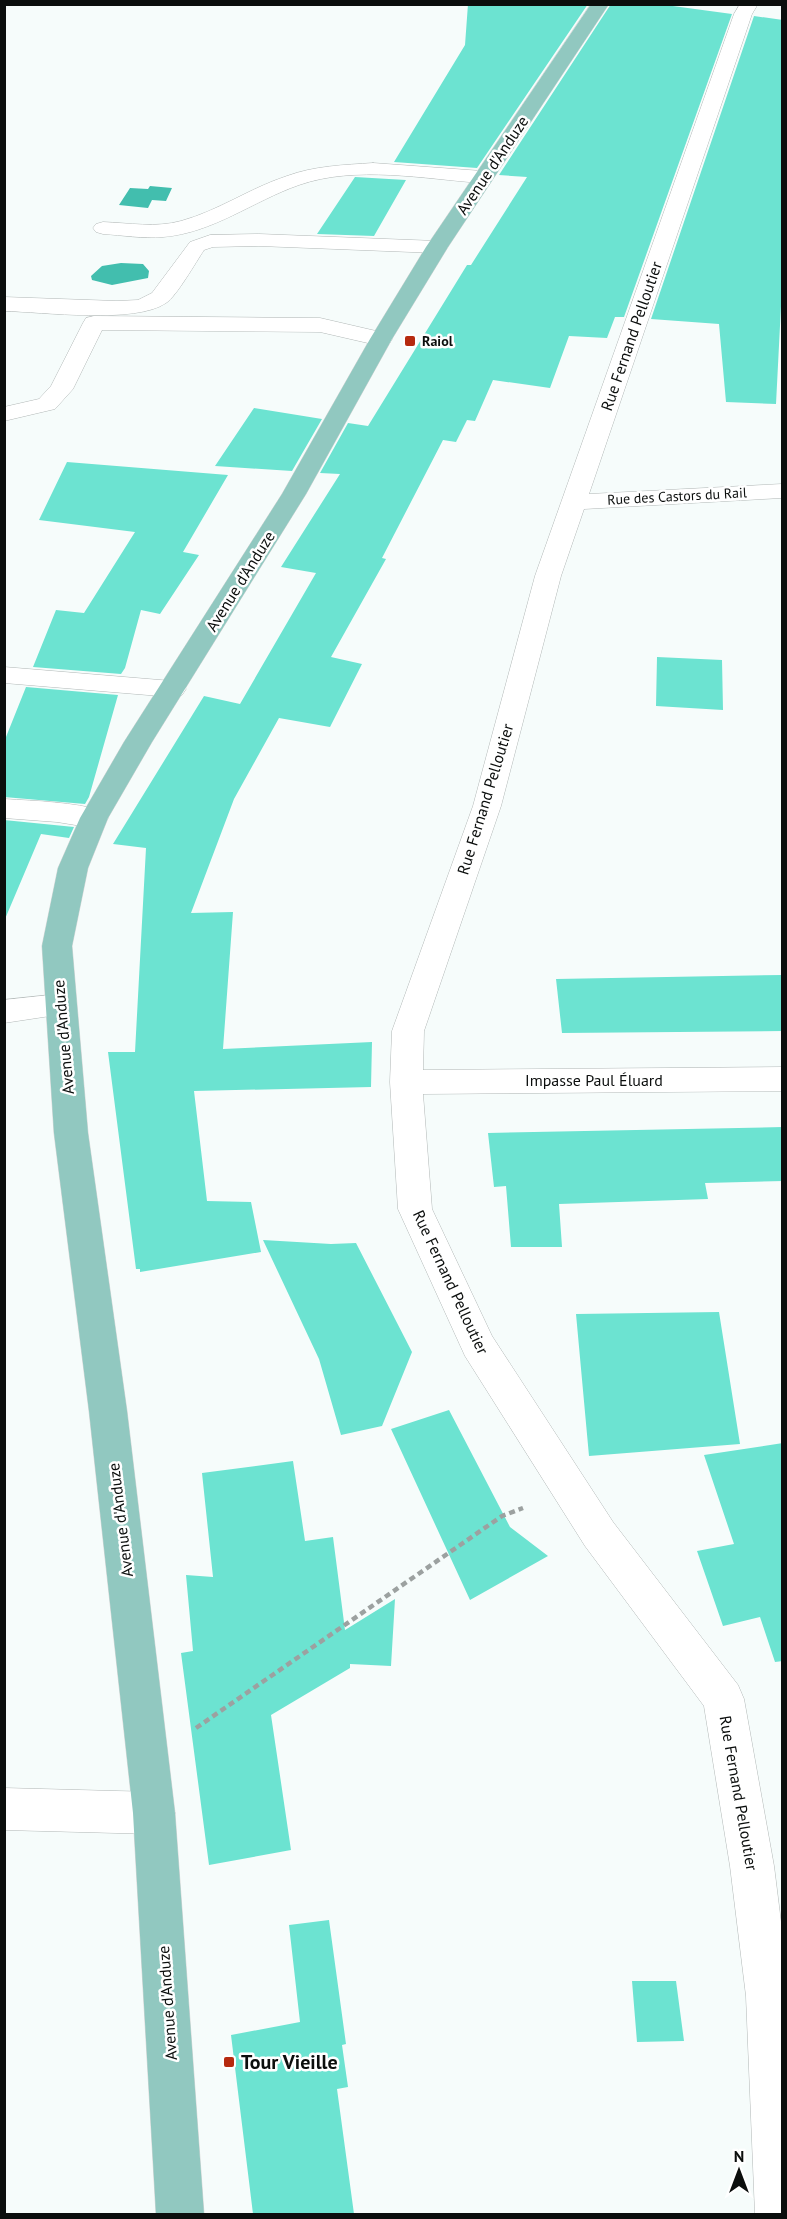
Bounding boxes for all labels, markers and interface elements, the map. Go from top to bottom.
street label: Avenue d'Anduze [452,112,532,218]
street label: Rue Fernand Pelloutier [596,258,666,413]
place label: Raiol [422,332,454,350]
marker: Raiol [403,334,417,348]
street label: Rue des Castors du Rail [607,483,747,509]
street label: Avenue d'Anduze [201,527,279,635]
street label: Rue Fernand Pelloutier [453,721,518,877]
street label: Avenue d'Anduze [48,979,78,1095]
street label: Impasse Paul Éluard [525,1070,663,1090]
street label: Rue Fernand Pelloutier [409,1207,493,1358]
street label: Avenue d'Anduze [103,1462,137,1578]
street label: Rue Fernand Pelloutier [716,1714,763,1873]
street label: Avenue d'Anduze [153,1945,181,2061]
place label: Tour Vieille [241,2049,338,2075]
marker: Tour Vieille [222,2055,236,2069]
north arrow [709,2141,769,2201]
text: N [734,2146,744,2166]

